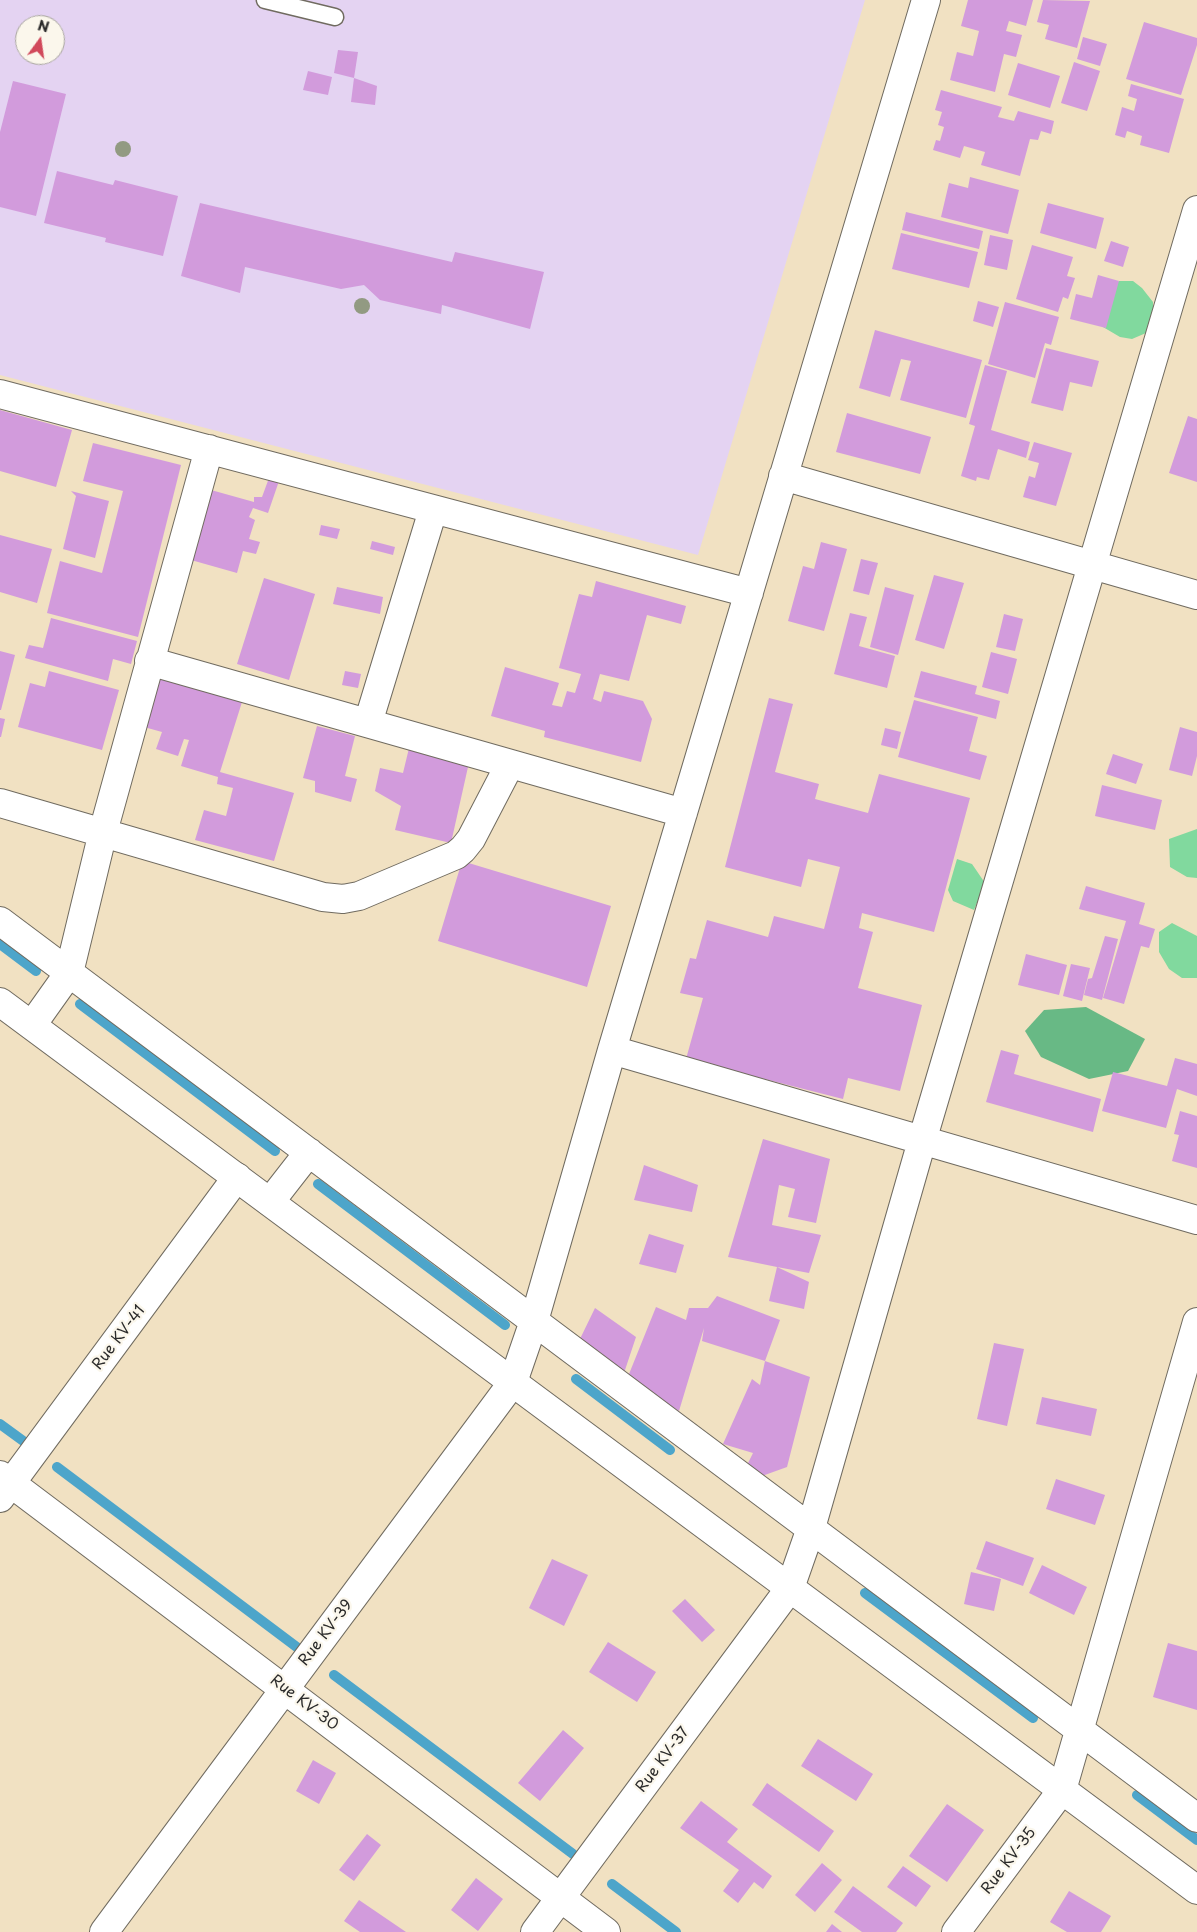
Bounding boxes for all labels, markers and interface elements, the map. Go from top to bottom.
text: N [36,14,51,37]
north arrow [15,15,65,65]
street label: Rue KV-41 [89,1302,149,1374]
street label: Rue KV-39 [295,1596,357,1670]
street label: Rue KV-30 [266,1672,342,1734]
street label: Rue KV-37 [633,1724,693,1796]
street label: Rue KV-35 [978,1824,1040,1898]

